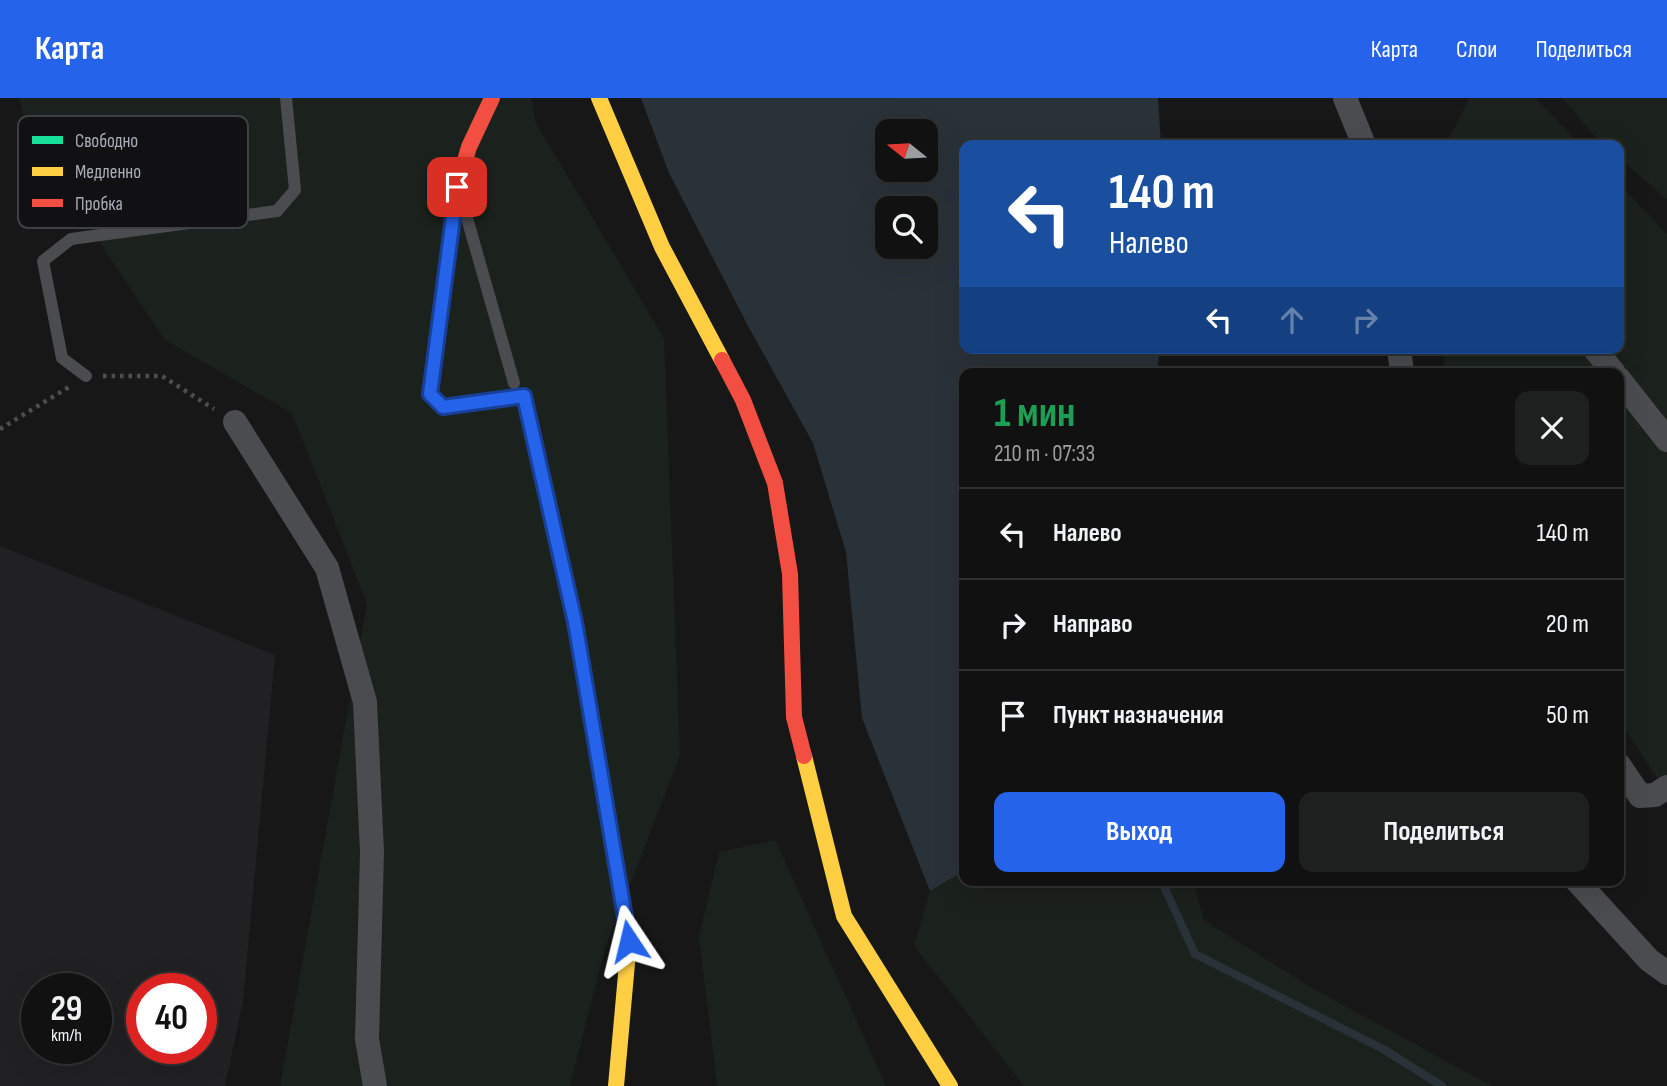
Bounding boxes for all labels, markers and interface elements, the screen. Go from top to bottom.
text: Карта [35,29,104,69]
text: Карта [1371,35,1418,64]
text: Слои [1456,35,1497,64]
text: Поделиться [1535,35,1632,64]
legend [18,116,248,228]
north arrow [875,119,938,182]
map controls [875,119,938,259]
text: Свободно [75,130,138,153]
pin [427,157,487,217]
text: Медленно [75,161,141,184]
text: 140 m [1109,164,1215,223]
icon: arrive [438,168,476,206]
icon: left [994,168,1085,259]
text: Пробка [75,193,123,216]
button: search [875,196,938,259]
text: Налево [1109,224,1189,263]
icon: left [1200,301,1238,339]
icon: ahead [1273,301,1311,339]
icon: right [1346,301,1384,339]
text: 1 мин [994,388,1075,439]
button: close [1515,391,1589,465]
text: 210 m · 07:33 [994,440,1095,468]
icon: left [994,515,1032,553]
text: Налево [1053,518,1122,549]
text: 140 m [1537,518,1589,549]
icon: right [994,606,1032,644]
text: Направо [1053,609,1132,640]
text: 20 m [1546,609,1589,640]
icon: arrive [994,697,1032,735]
text: Пункт назначения [1053,700,1224,731]
text: 50 m [1546,700,1589,731]
button: Выход [994,792,1285,872]
button: Поделиться [1299,792,1589,872]
position arrow [592,904,666,978]
speed limit sign: 40 [126,973,217,1064]
text: 29 [51,988,82,1031]
text: km/h [51,1025,82,1046]

